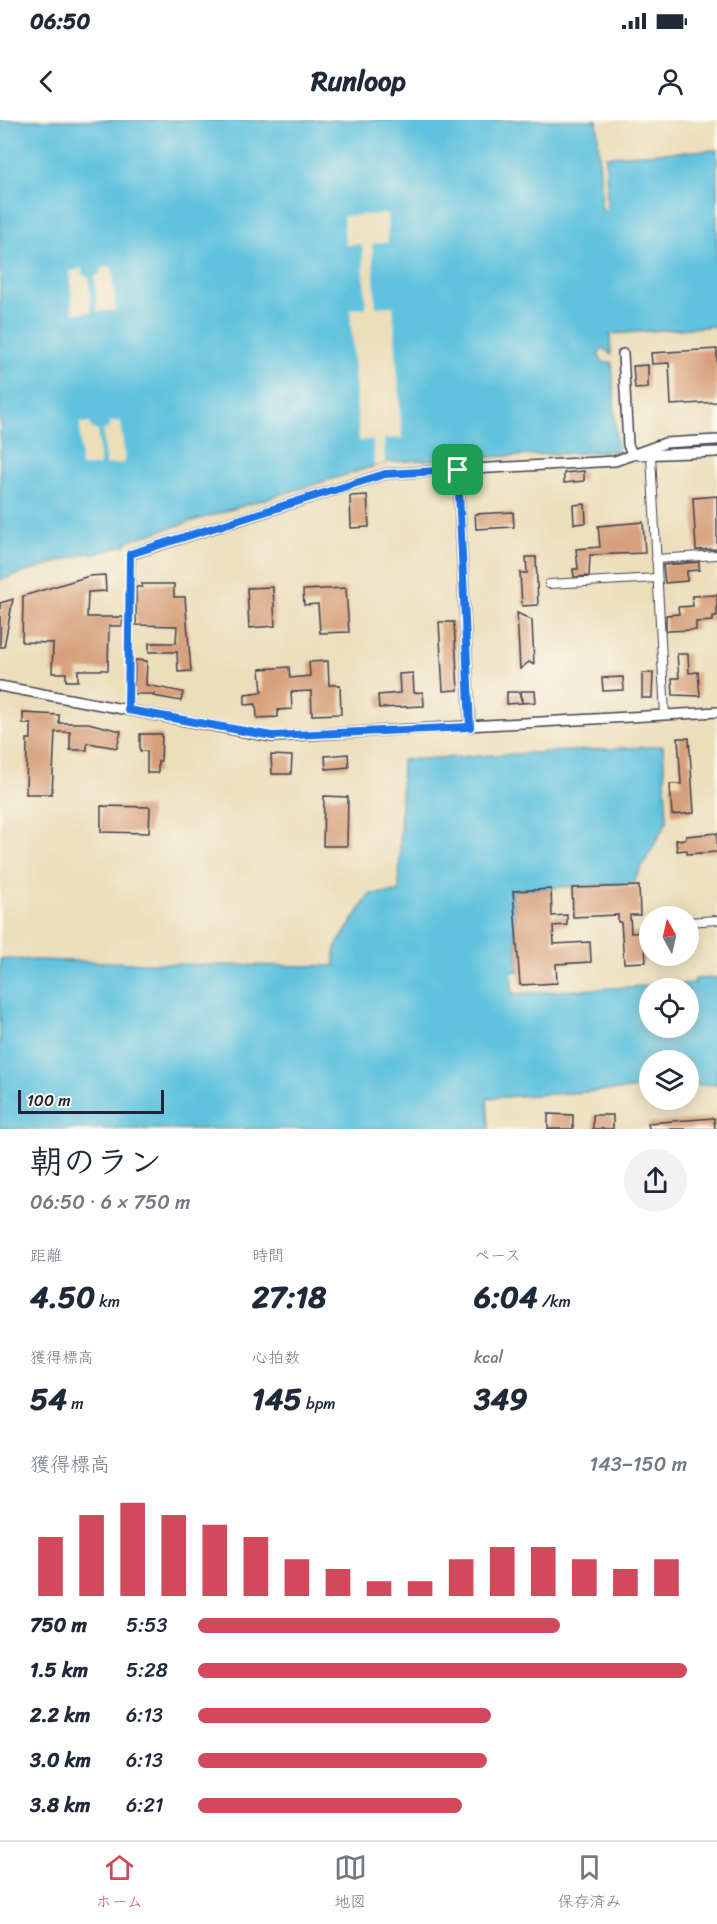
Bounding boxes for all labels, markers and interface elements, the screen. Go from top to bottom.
text: 06:50 [30,2,90,41]
text: Runloop [311,57,406,105]
icon: back [30,65,63,98]
icon: person [654,65,687,98]
pin [432,444,483,495]
icon: arrive [441,453,474,486]
north arrow [639,906,699,966]
map controls [639,906,699,1110]
button: locate [639,978,699,1038]
button: layers [639,1050,699,1110]
text: 100 m [27,1086,71,1115]
scale bar [18,1087,164,1115]
text: 朝のラン [30,1133,162,1191]
button: share [624,1149,687,1212]
text: 06:50 · 6 × 750 m [30,1185,190,1220]
text: 距離 [30,1241,62,1270]
text: 時間 [252,1241,284,1270]
text: ペース [474,1241,521,1270]
text: 4.50 [30,1270,95,1324]
text: 27:18 [252,1270,326,1324]
text: 6:04 [474,1270,538,1324]
text: km [95,1287,120,1316]
text: /km [538,1287,571,1316]
text: 獲得標高 [30,1343,94,1372]
text: 心拍数 [252,1343,300,1372]
text: kcal [474,1343,503,1372]
text: 54 [30,1372,67,1426]
text: 145 [252,1372,302,1426]
text: 349 [474,1372,528,1426]
text: m [67,1389,84,1418]
text: bpm [302,1389,336,1418]
text: 獲得標高 [30,1447,110,1482]
text: 143–150 m [590,1447,687,1482]
text: 750 m [30,1608,87,1643]
text: 5:53 [126,1608,167,1643]
text: 1.5 km [30,1653,88,1688]
text: 5:28 [126,1653,168,1688]
text: 2.2 km [30,1698,90,1733]
text: 6:13 [126,1698,163,1733]
text: 3.0 km [30,1743,91,1778]
text: 6:13 [126,1743,163,1778]
text: 3.8 km [30,1788,90,1823]
text: 6:21 [126,1788,164,1823]
tab: ホーム [95,1851,143,1916]
tab: 地図 [334,1851,367,1916]
tab: 保存済み [558,1851,622,1916]

